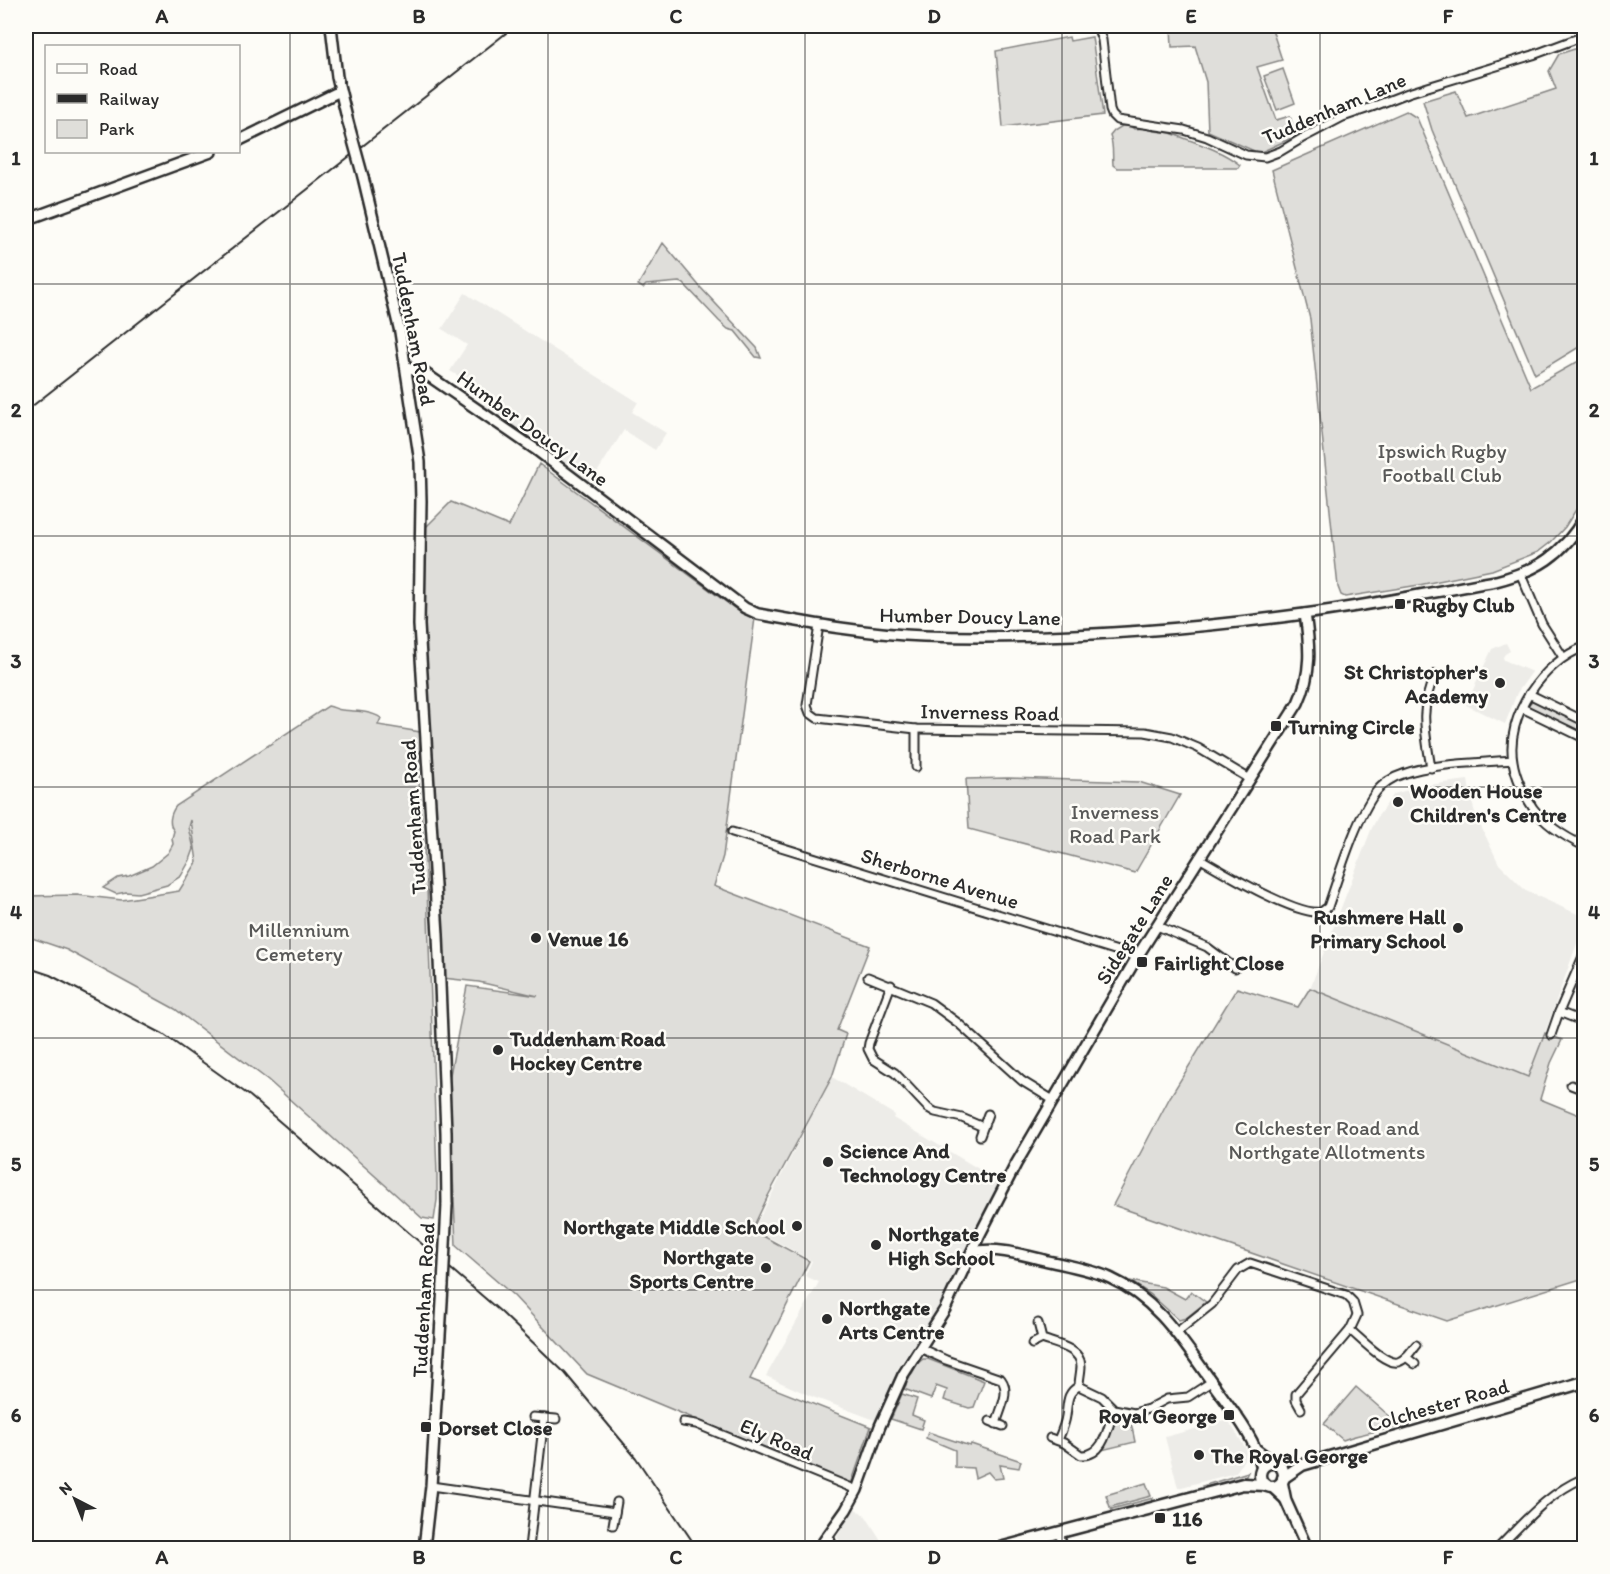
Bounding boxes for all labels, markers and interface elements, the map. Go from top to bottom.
text: A [155,4,169,28]
text: B [413,4,426,28]
text: C [670,4,683,28]
text: D [927,4,941,28]
text: E [1185,4,1197,28]
text: F [1443,4,1454,28]
legend [45,45,240,153]
text: Road [99,58,138,80]
street label: Tuddenham Lane [1258,66,1410,150]
text: Railway [99,88,160,110]
text: Park [99,118,134,140]
text: 1 [11,146,21,170]
text: 1 [1589,146,1599,170]
street label: Tuddenham Road [387,250,441,408]
street label: Humber Doucy Lane [452,365,614,491]
text: 2 [11,398,22,422]
text: 2 [1589,398,1600,422]
park label: Ipswich Rugby Football Club [1378,438,1507,487]
place label: Rugby Club [1412,592,1515,618]
marker: Rugby Club [1393,597,1407,611]
street label: Humber Doucy Lane [879,602,1061,630]
text: 3 [11,649,22,673]
text: 3 [1589,649,1600,673]
place label: St Christopher's Academy [1344,659,1488,709]
marker: St Christopher's Academy [1493,676,1507,690]
street label: Inverness Road [920,698,1060,726]
place label: Turning Circle [1287,714,1415,740]
marker: Turning Circle [1269,719,1283,733]
street label: Tuddenham Road [395,738,431,895]
place label: Wooden House Children's Centre [1410,778,1567,827]
marker: Wooden House Children's Centre [1391,795,1405,809]
park label: Inverness Road Park [1069,799,1161,848]
street label: Sherborne Avenue [858,842,1022,914]
street label: Sidegate Lane [1090,869,1178,989]
text: 4 [10,900,22,924]
text: 4 [1588,900,1600,924]
place label: Rushmere Hall Primary School [1310,904,1447,954]
park label: Millennium Cemetery [248,917,350,966]
marker: Rushmere Hall Primary School [1451,921,1465,935]
place label: Venue 16 [548,926,629,951]
marker: Venue 16 [529,931,543,945]
place label: Fairlight Close [1154,950,1284,976]
marker: Fairlight Close [1135,955,1149,969]
place label: Tuddenham Road Hockey Centre [509,1026,666,1076]
marker: Tuddenham Road Hockey Centre [491,1043,505,1057]
park label: Colchester Road and Northgate Allotments [1229,1115,1425,1164]
place label: Science And Technology Centre [839,1138,1006,1188]
text: 5 [11,1152,22,1176]
text: 5 [1589,1152,1600,1176]
marker: Science And Technology Centre [821,1155,835,1169]
place label: Northgate Middle School [563,1214,786,1240]
marker: Northgate Middle School [790,1219,804,1233]
street label: Tuddenham Road [406,1221,440,1378]
place label: Northgate High School [888,1221,996,1271]
marker: Northgate High School [869,1238,883,1252]
place label: Northgate Sports Centre [629,1244,754,1294]
marker: Northgate Sports Centre [759,1261,773,1275]
place label: Northgate Arts Centre [838,1295,944,1344]
marker: Northgate Arts Centre [820,1312,834,1326]
street label: Colchester Road [1364,1373,1512,1437]
text: 6 [11,1403,22,1427]
place label: Royal George [1098,1403,1217,1429]
text: 6 [1589,1403,1600,1427]
marker: Royal George [1222,1408,1236,1422]
street label: Ely Road [737,1412,818,1466]
place label: Dorset Close [438,1415,552,1440]
marker: Dorset Close [419,1420,433,1434]
place label: The Royal George [1210,1443,1368,1469]
marker: The Royal George [1192,1448,1206,1462]
north arrow [45,1469,105,1529]
text: N [55,1478,76,1499]
place label: 116 [1172,1506,1203,1531]
marker: 116 [1153,1511,1167,1525]
text: A [155,1545,169,1569]
text: B [413,1545,426,1569]
text: C [670,1545,683,1569]
text: D [927,1545,941,1569]
text: E [1185,1545,1197,1569]
text: F [1443,1545,1454,1569]

